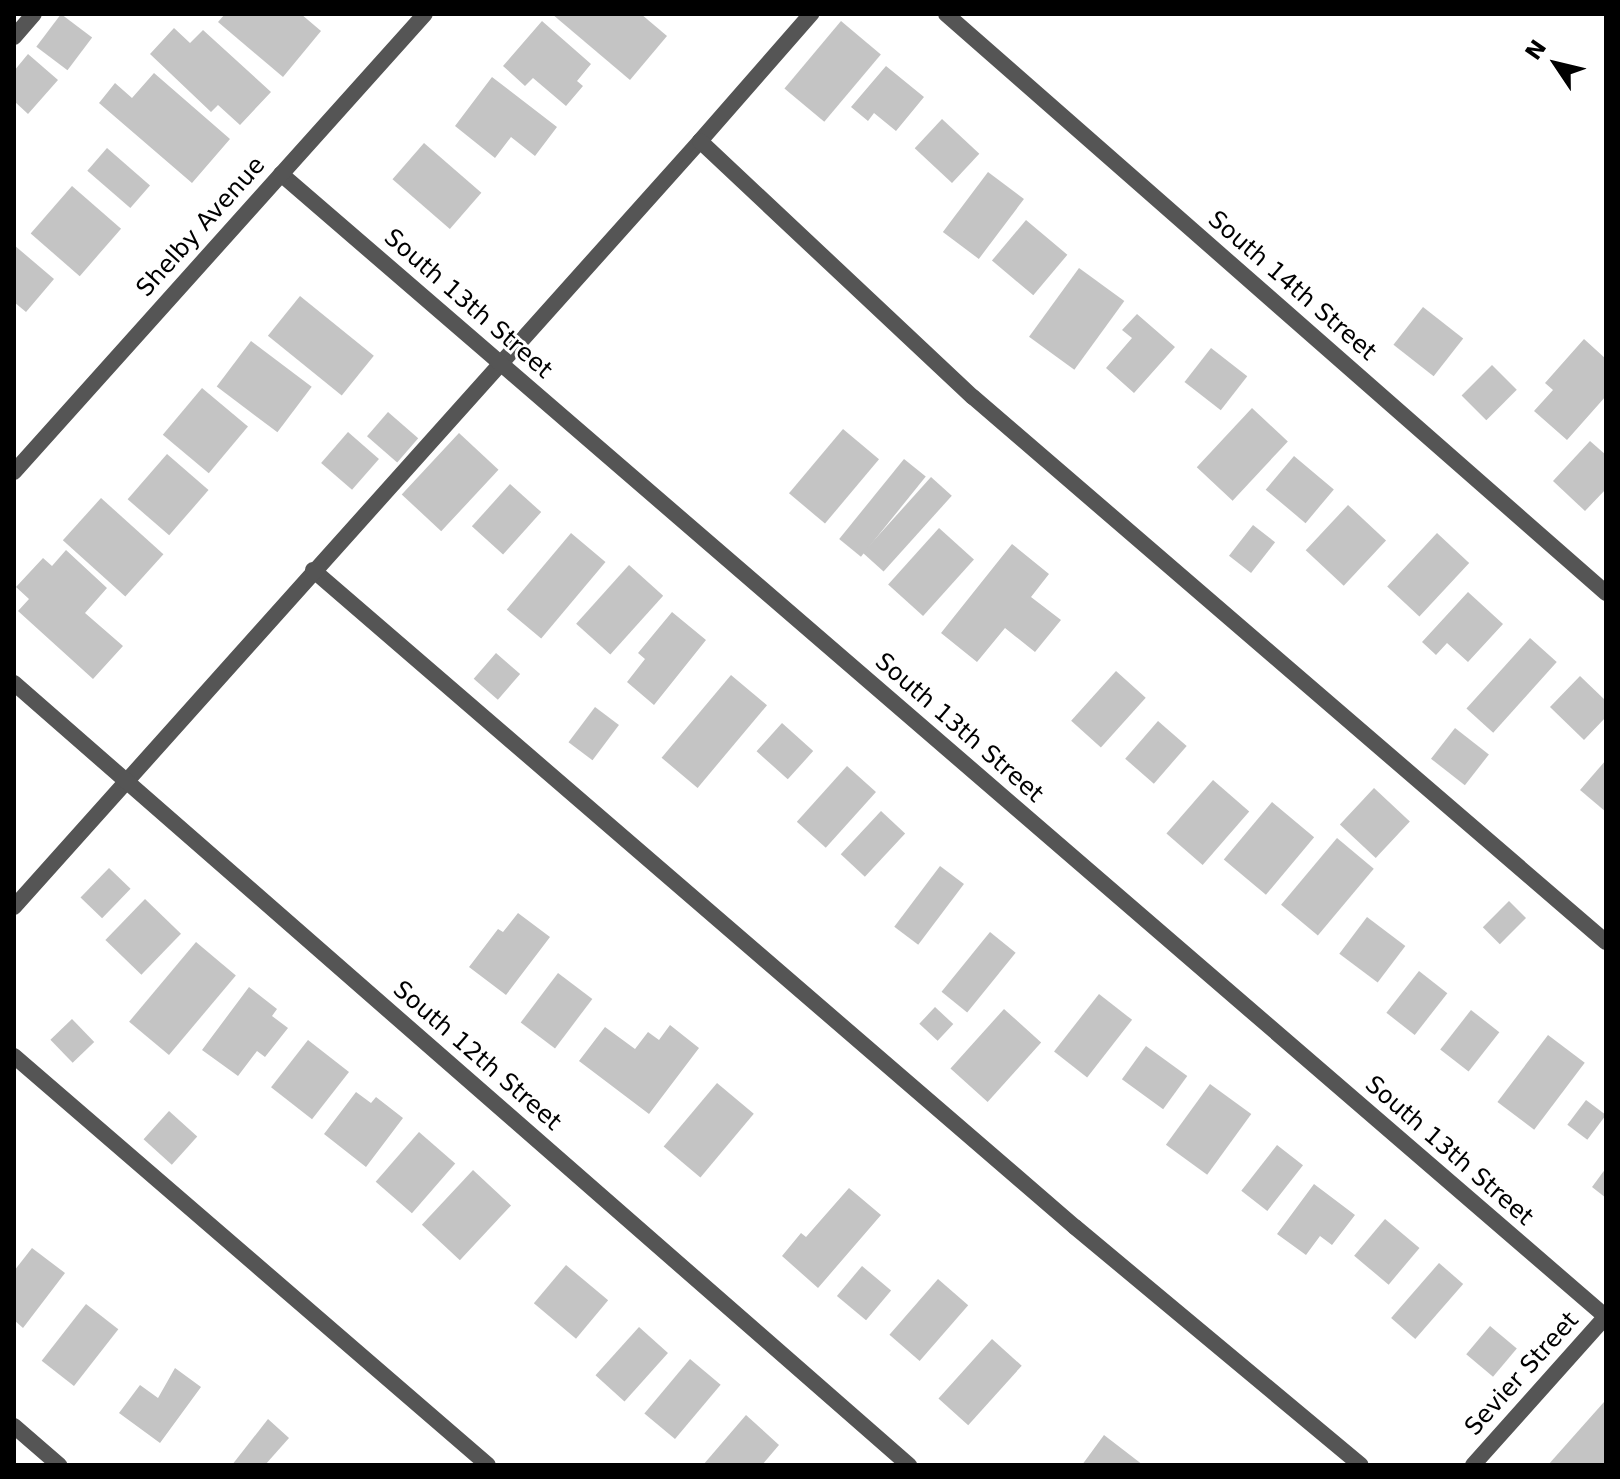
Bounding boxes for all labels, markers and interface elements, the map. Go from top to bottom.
north arrow [1516,24,1596,104]
text: N [1520,35,1551,65]
street label: Shelby Avenue [131,151,271,303]
street label: South 14th Street [1202,205,1382,367]
street label: South 13th Street [378,223,558,385]
street label: South 13th Street [869,647,1049,809]
street label: South 12th Street [387,975,567,1137]
street label: South 13th Street [1359,1070,1539,1232]
street label: Sevier Street [1459,1306,1585,1442]

